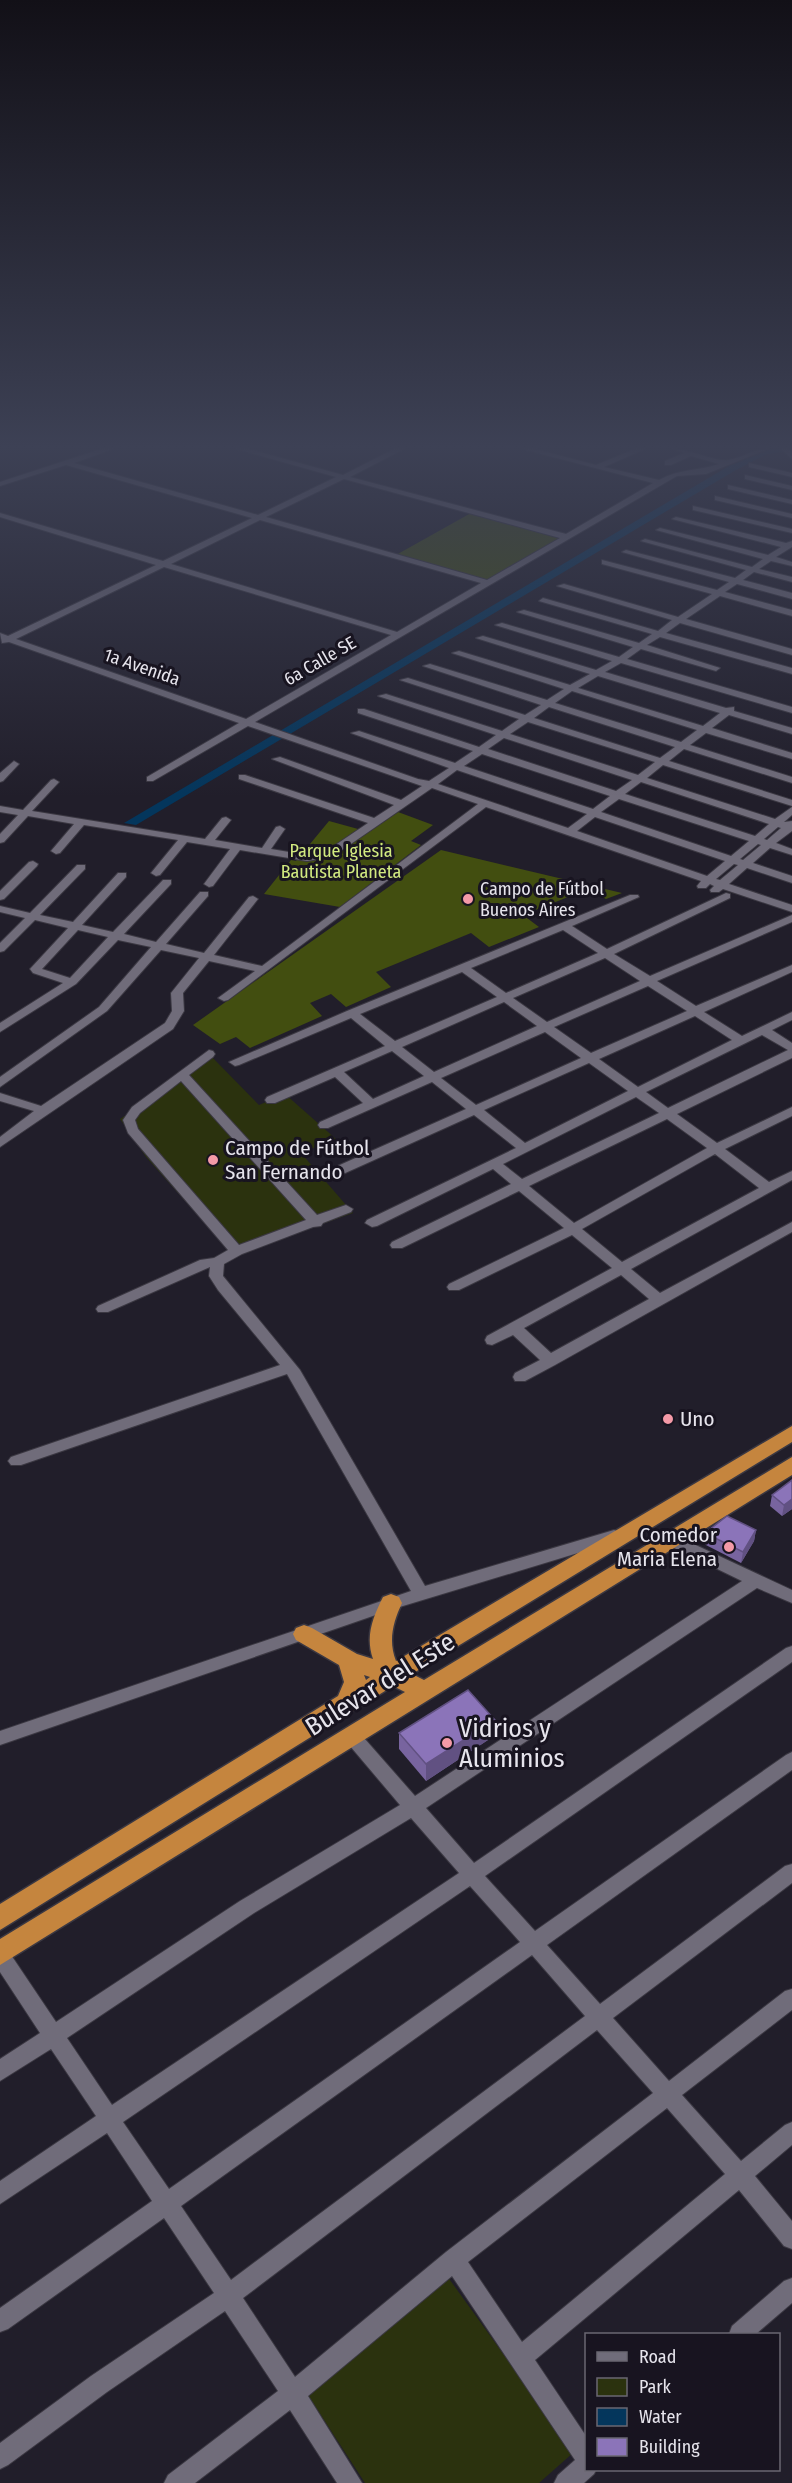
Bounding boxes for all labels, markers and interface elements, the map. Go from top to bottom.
street label: 6a Calle SE [280,632,360,690]
street label: 1a Avenida [101,644,183,690]
park label: Parque Iglesia Bautista Planeta [281,840,402,883]
place label: Campo de Fútbol Buenos Aires [480,878,604,921]
marker: Campo de Fútbol Buenos Aires [461,892,475,906]
place label: Campo de Fútbol San Fernando [225,1135,370,1185]
marker: Campo de Fútbol San Fernando [206,1153,220,1167]
place label: Uno [680,1406,714,1432]
marker: Uno [661,1412,675,1426]
place label: Comedor Maria Elena [617,1522,718,1572]
marker: Comedor Maria Elena [722,1540,736,1554]
street label: Bulevar del Este [300,1626,461,1743]
place label: Vidrios y Aluminios [459,1713,565,1774]
marker: Vidrios y Aluminios [440,1736,454,1750]
legend [585,2333,780,2471]
text: Road [639,2346,676,2368]
text: Park [639,2376,672,2398]
text: Water [639,2406,682,2428]
text: Building [639,2436,700,2458]

